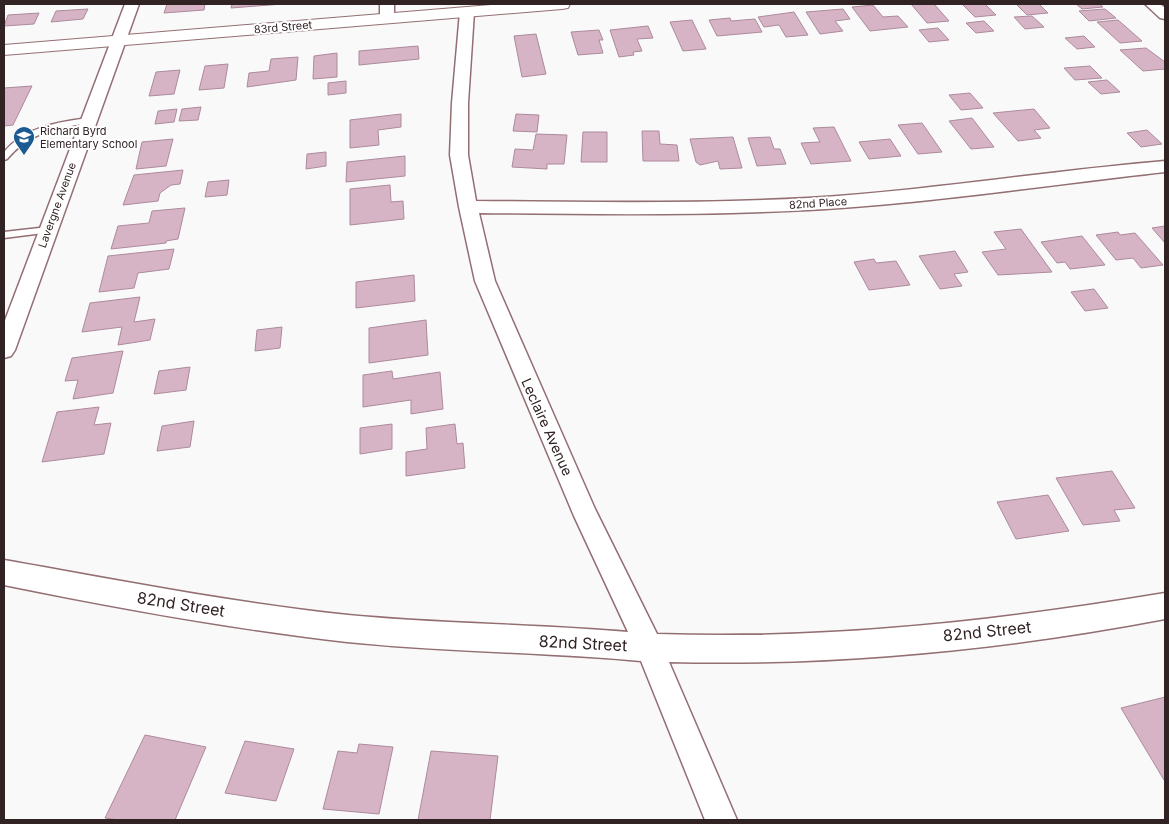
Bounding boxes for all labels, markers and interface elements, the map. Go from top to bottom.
street label: 83rd Street [253,17,313,37]
place label: Richard Byrd Elementary School [40,124,137,151]
school or university icon: Richard Byrd Elementary School [12,125,36,156]
street label: Lavergne Avenue [35,160,79,250]
street label: 82nd Place [788,194,848,212]
street label: Leclaire Avenue [518,375,577,478]
street label: 82nd Street [136,587,226,621]
street label: 82nd Street [942,616,1032,646]
street label: 82nd Street [538,631,628,655]

